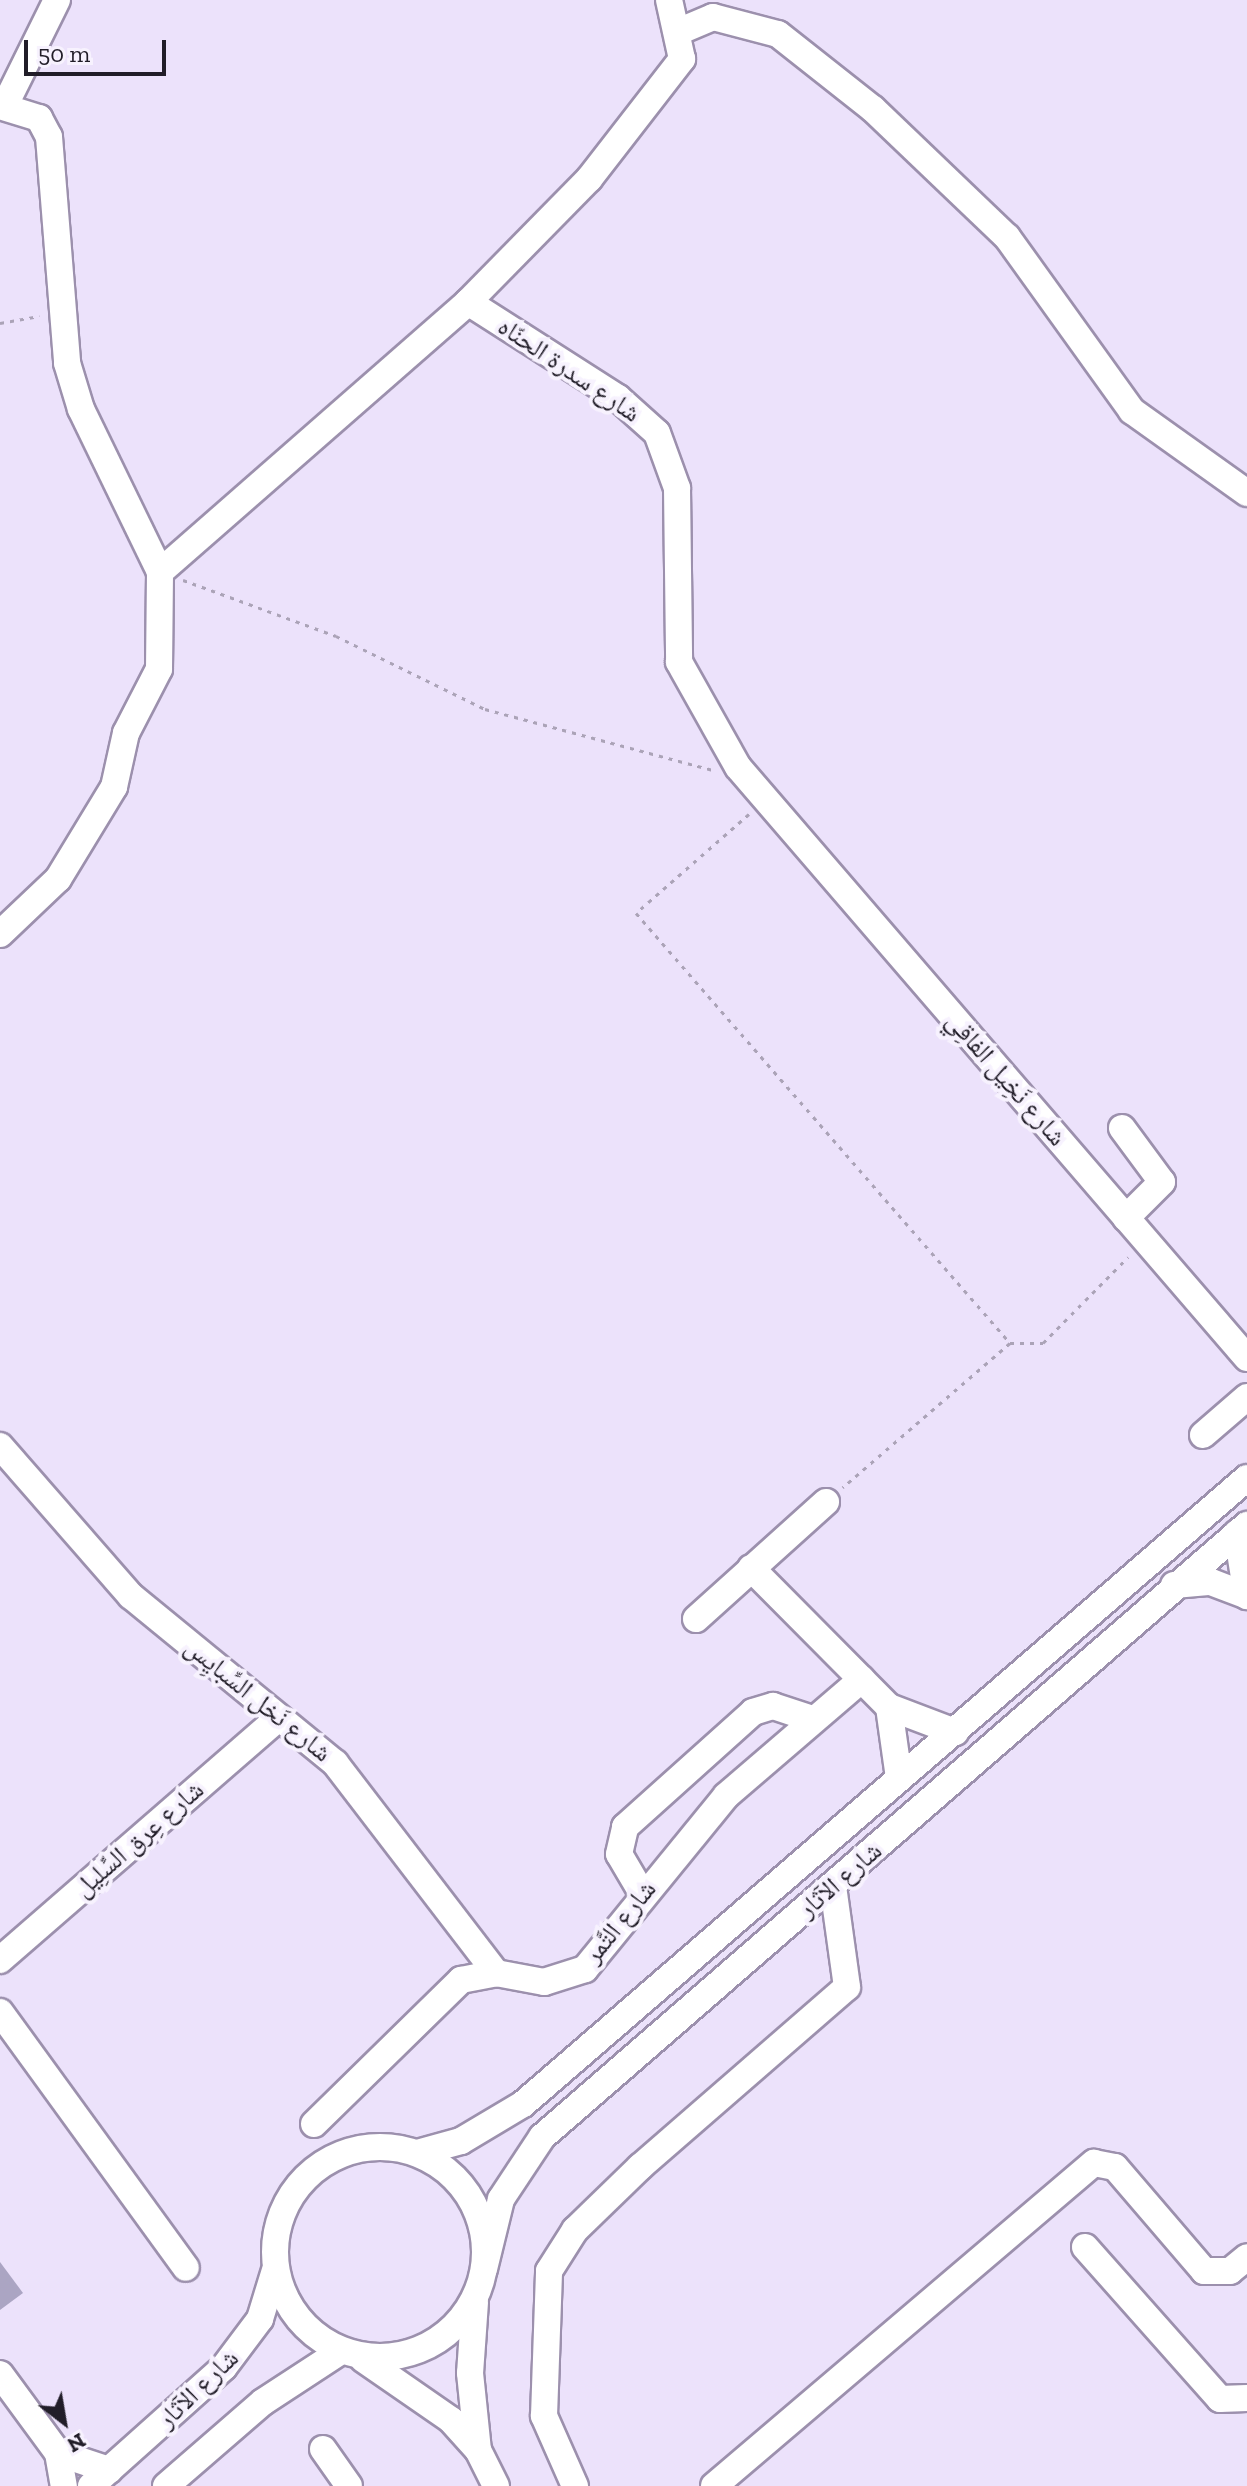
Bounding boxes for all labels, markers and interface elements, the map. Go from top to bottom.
scale bar [28,24,170,74]
text: 50 m [38,39,90,68]
street label: شارع سدرة الحنّاه [492,311,646,429]
street label: شارع نَخِيل الفاقِي [939,1006,1073,1152]
street label: شارع نَخل السِّبايِس [178,1631,338,1769]
street label: شارع عِرق السِّلِيل [68,1774,210,1904]
street label: شارع الآثار [792,1835,888,1925]
street label: شارع التَّمر [577,1874,663,1970]
street label: شارع الآثار [151,2343,245,2435]
north arrow [24,2382,104,2462]
text: N [63,2427,91,2459]

